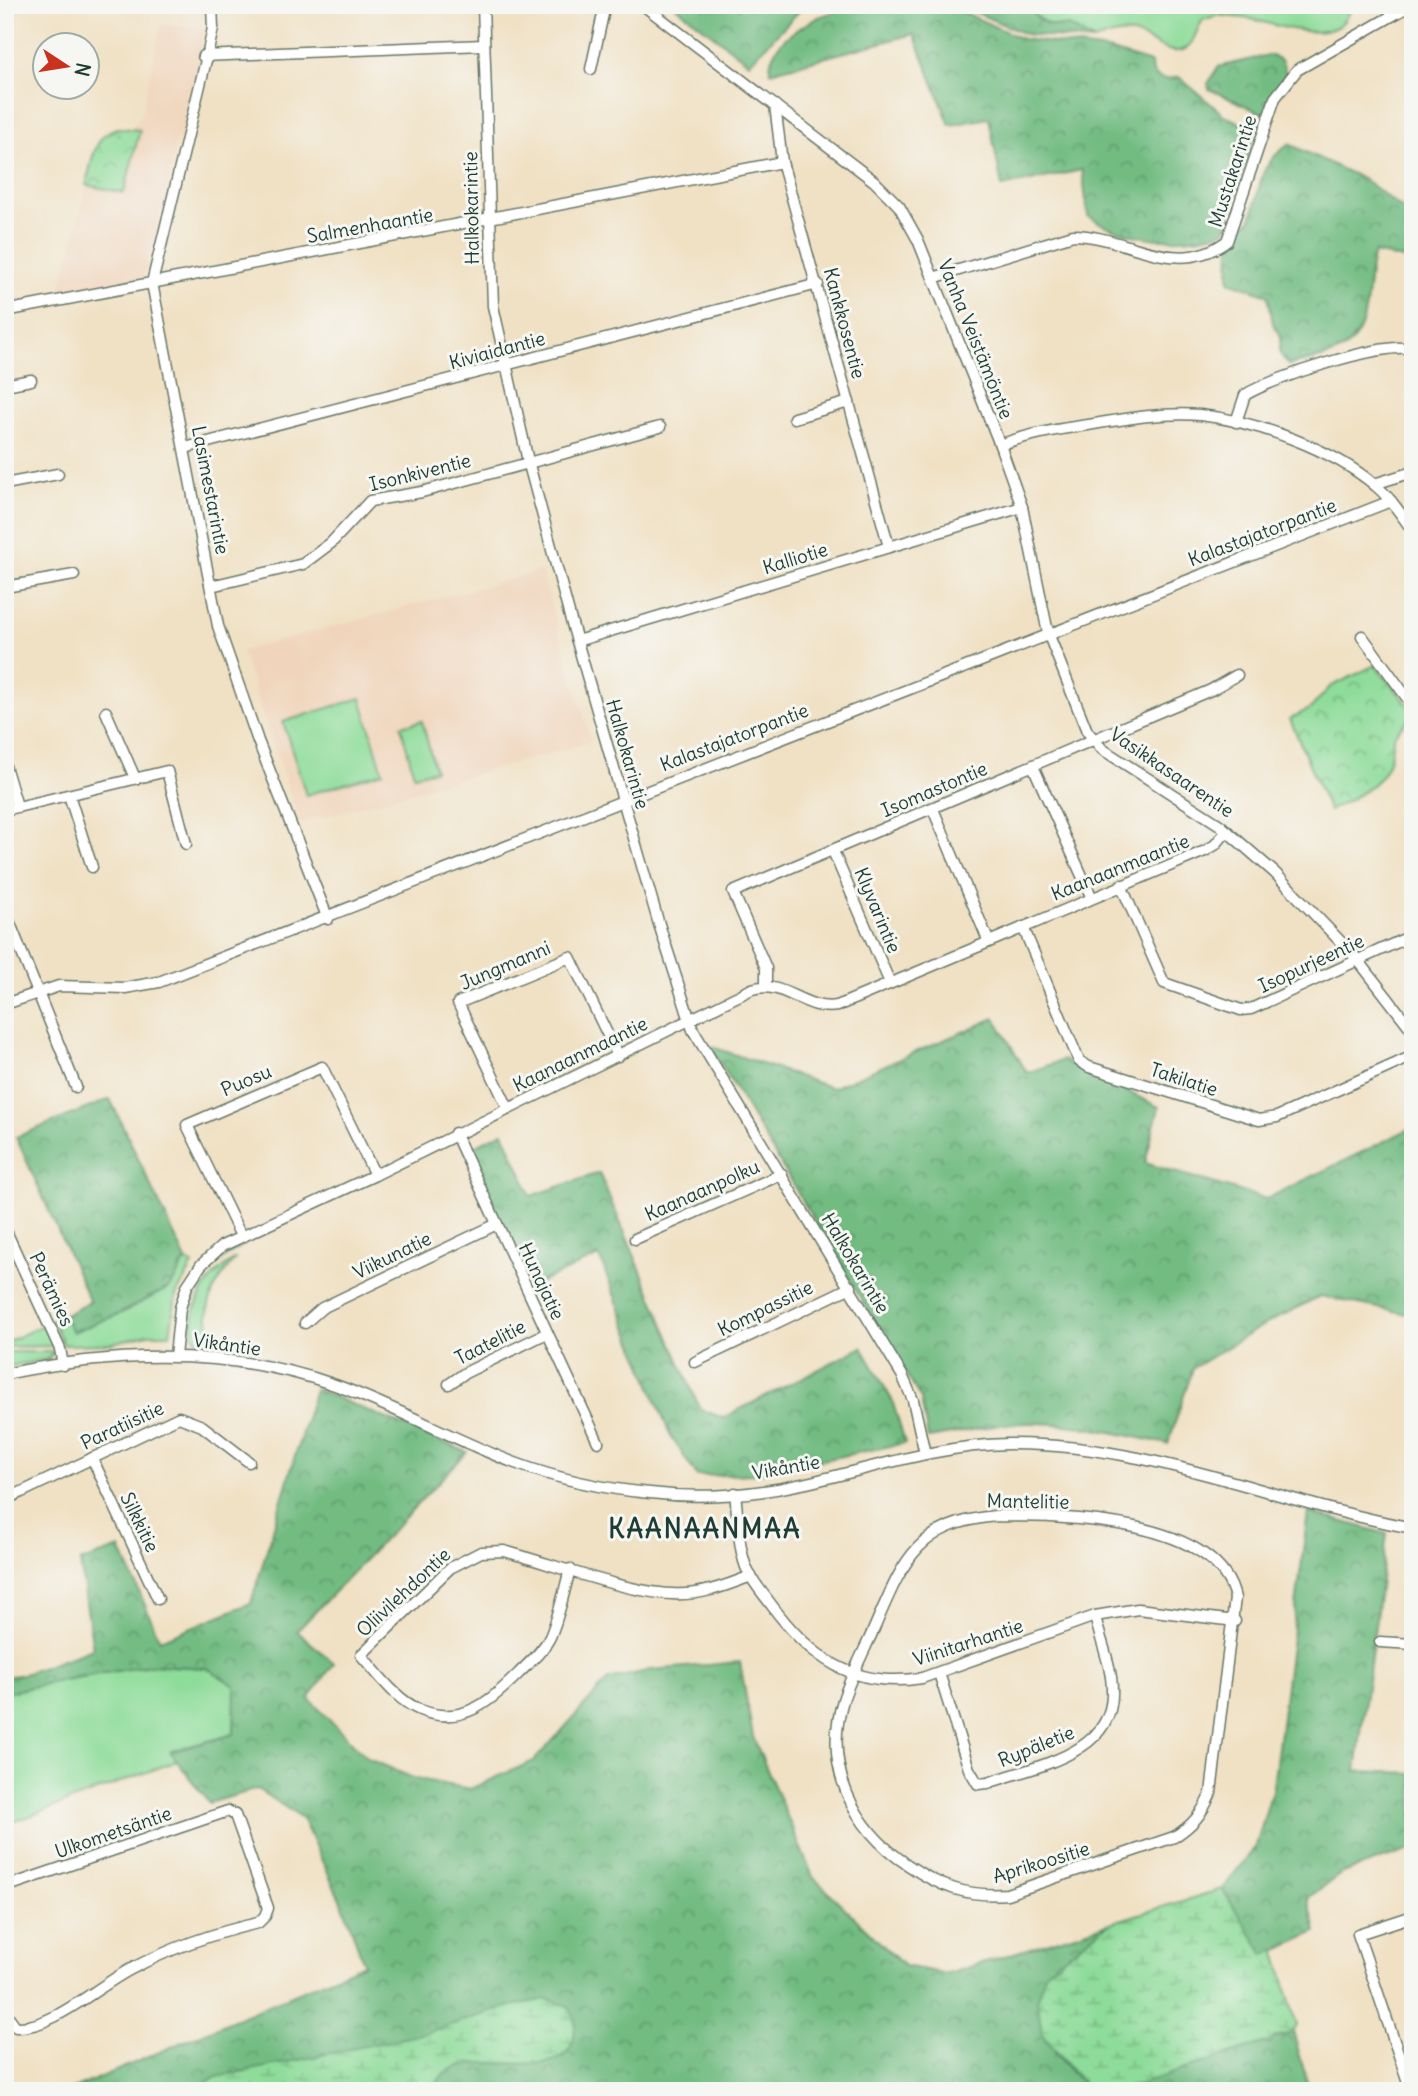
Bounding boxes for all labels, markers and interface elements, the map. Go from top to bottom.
north arrow [32,32,102,102]
text: N [70,61,96,78]
street label: Mustakarintie [1203,112,1261,230]
street label: Halkokarintie [458,151,484,265]
street label: Salmenhaantie [305,202,435,248]
street label: Vanha Veistämöntie [933,256,1019,422]
street label: Kankkosentie [819,265,871,381]
street label: Kiviaidantie [446,326,548,374]
street label: Lasimestarintie [187,424,235,556]
street label: Isonkiventie [367,448,473,496]
street label: Kalastajatorpantie [1185,493,1339,571]
street label: Kalliotie [760,537,830,579]
street label: Halkokarintie [601,696,655,812]
street label: Kalastajatorpantie [657,698,811,776]
street label: Vasikkasaarentie [1105,722,1239,822]
street label: Isomastontie [877,756,991,822]
street label: Kaanaanmaantie [1047,828,1193,906]
street label: Klyvarintie [849,864,907,956]
street label: Isopurjeentie [1254,928,1368,998]
street label: Jungmanni [456,935,554,995]
street label: Kaanaanmaantie [509,1011,651,1097]
street label: Takilatie [1147,1057,1221,1101]
street label: Puosu [217,1059,275,1101]
street label: Kaanaanpolku [641,1154,763,1226]
street label: Halkokarintie [817,1208,895,1318]
street label: Viikunatie [349,1226,435,1284]
street label: Hunajatie [514,1239,570,1323]
street label: Perämies [24,1248,80,1330]
street label: Kompassitie [713,1275,817,1341]
street label: Taatelitie [451,1314,529,1370]
street label: Vikåntie [192,1327,262,1361]
street label: Paratiisitie [77,1395,167,1455]
street label: Vikåntie [750,1449,822,1485]
street label: Silkkitie [115,1488,165,1556]
street label: Mantelitie [986,1488,1070,1514]
district label: KAANAANMAA [608,1512,802,1545]
street label: Oliivilehdontie [351,1542,455,1642]
street label: Viinitarhantie [910,1613,1026,1671]
street label: Rypäletie [994,1720,1078,1772]
street label: Ulkometsäntie [51,1801,175,1863]
street label: Aprikoositie [990,1836,1092,1888]

